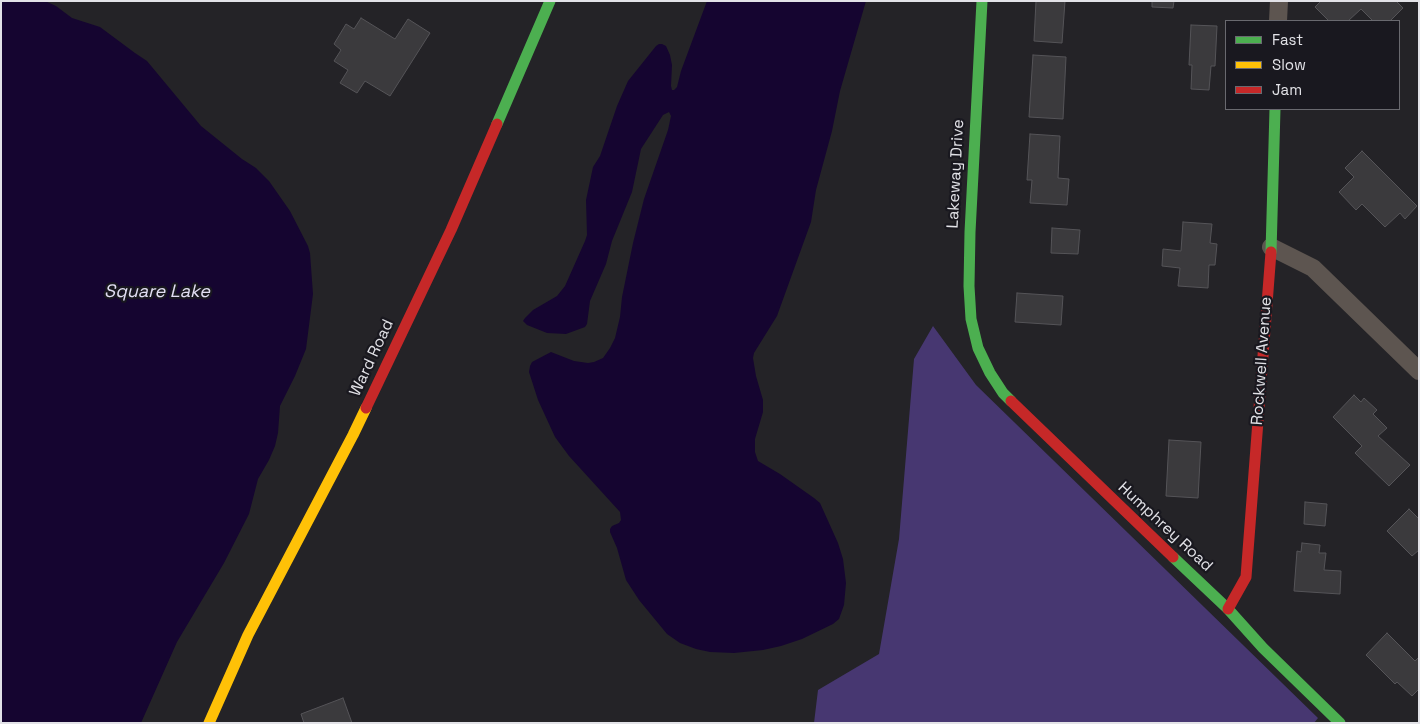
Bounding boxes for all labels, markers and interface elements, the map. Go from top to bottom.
legend [1225,20,1400,110]
text: Fast [1272,30,1303,49]
text: Slow [1272,55,1306,74]
text: Jam [1272,80,1302,99]
street label: Lakeway Drive [944,119,968,229]
water label: Square Lake [104,281,210,303]
street label: Rockwell Avenue [1248,296,1276,426]
street label: Ward Road [346,317,398,399]
street label: Humphrey Road [1114,478,1216,576]

